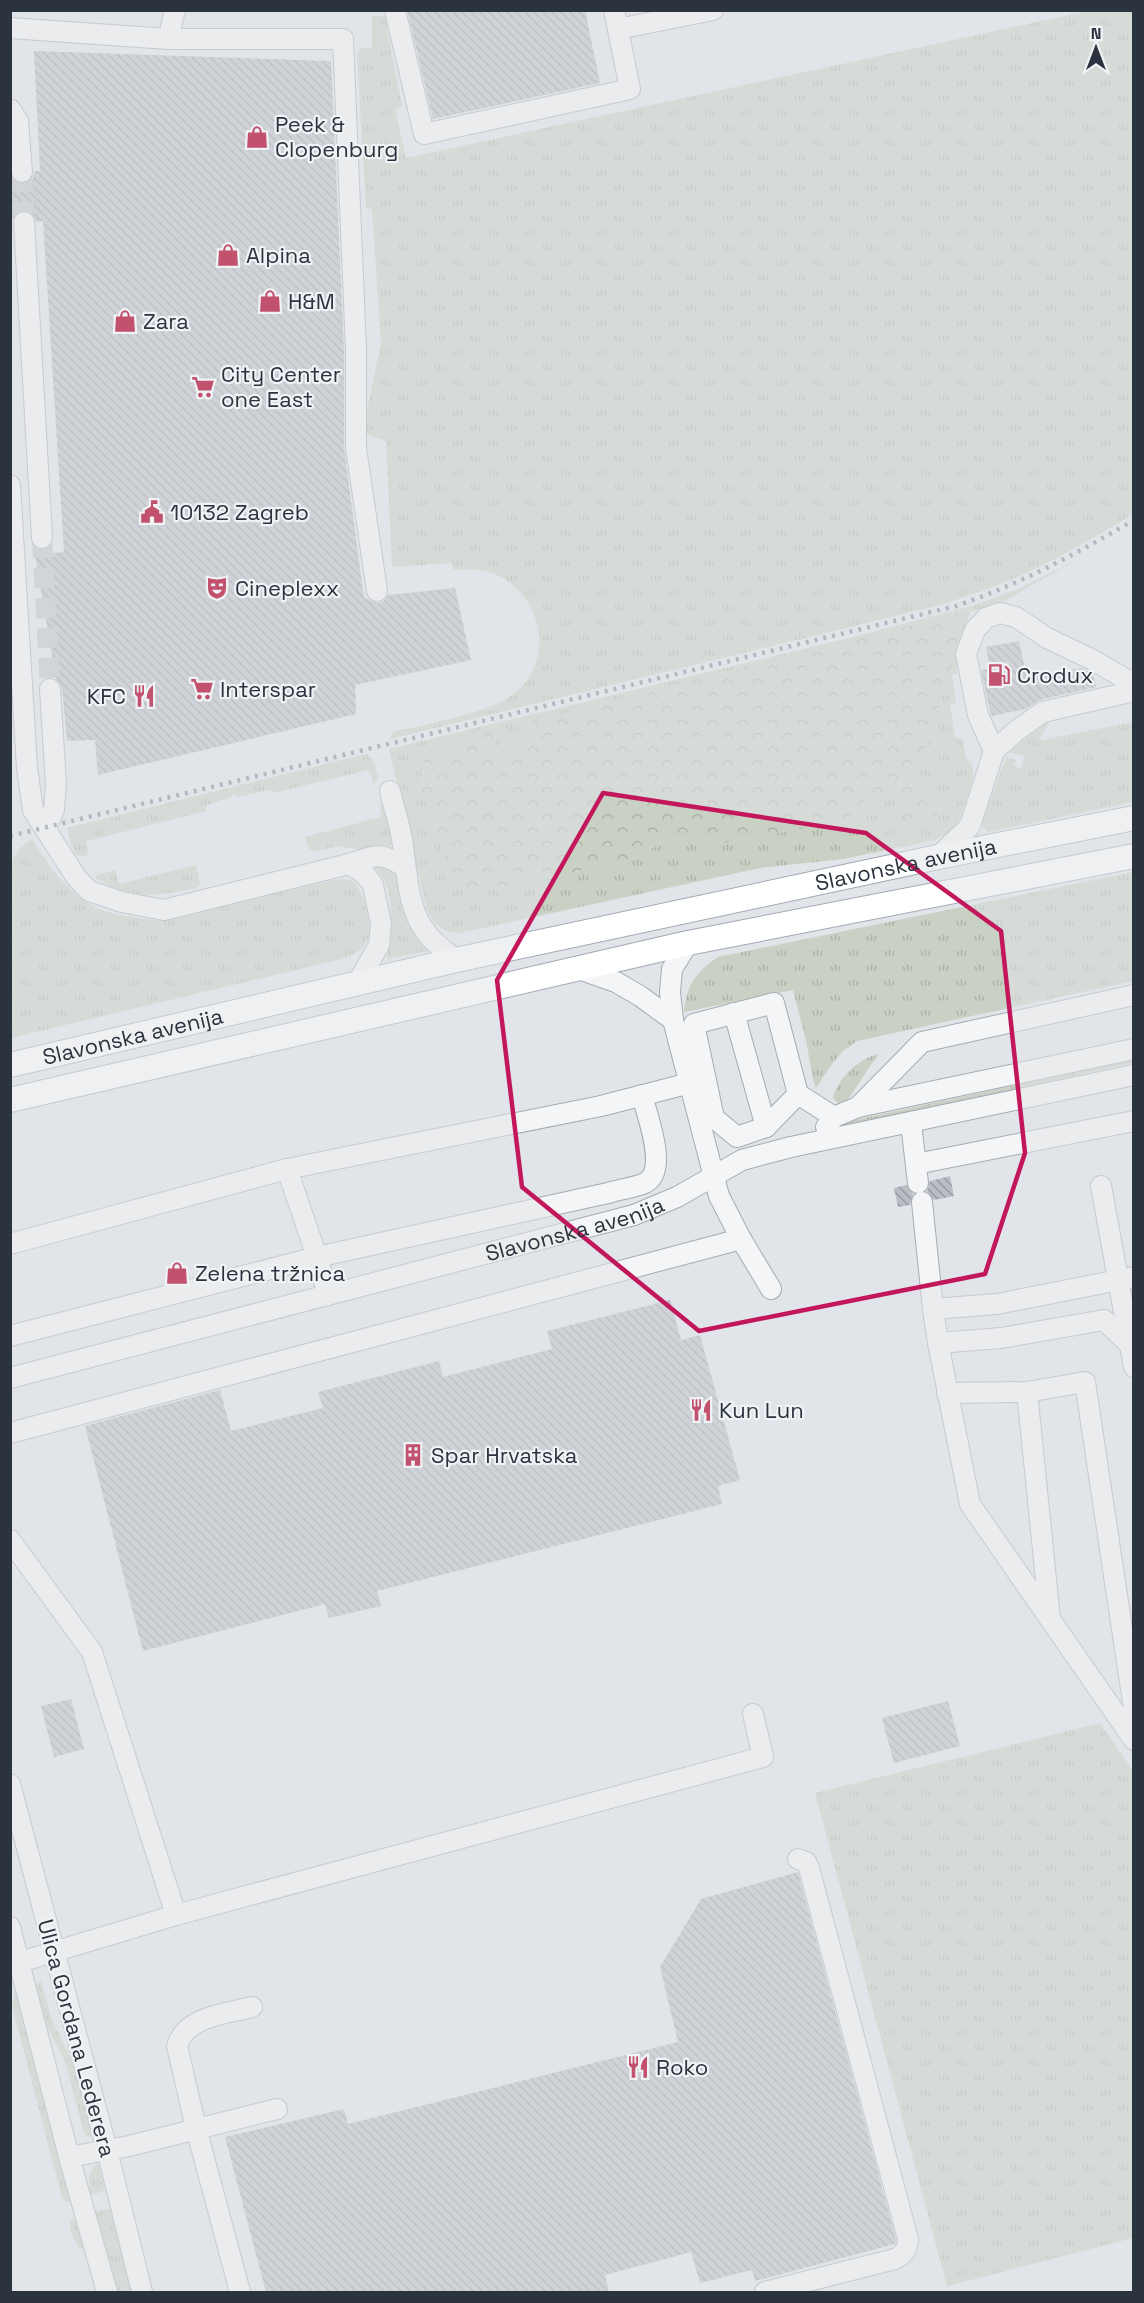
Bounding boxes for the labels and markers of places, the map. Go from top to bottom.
place label: Peek & Clopenburg [275,110,398,163]
shop icon: Peek & Clopenburg [244,124,270,150]
place label: Alpina [246,241,311,269]
shop icon: Alpina [215,242,241,268]
place label: H&M [288,287,335,315]
shop icon: H&M [257,288,283,314]
place label: Zara [143,307,189,335]
shop icon: Zara [112,308,138,334]
place label: City Center one East [221,360,341,413]
supermarket icon: City Center one East [190,374,216,400]
place label: 10132 Zagreb [170,498,309,526]
public building icon: 10132 Zagreb [139,499,165,525]
place label: Cineplexx [235,574,339,602]
theatre icon: Cineplexx [204,575,230,601]
place label: Crodux [1017,661,1093,689]
fuel station icon: Crodux [986,662,1012,688]
place label: Interspar [220,675,316,703]
supermarket icon: Interspar [189,676,215,702]
place label: KFC [87,682,126,710]
restaurant icon: KFC [131,683,157,709]
place label: Zelena tržnica [195,1259,345,1287]
shop icon: Zelena tržnica [164,1260,190,1286]
place label: Kun Lun [719,1396,804,1424]
restaurant icon: Kun Lun [688,1397,714,1423]
place label: Spar Hrvatska [431,1441,578,1469]
building icon: Spar Hrvatska [400,1442,426,1468]
place label: Roko [656,2053,708,2081]
restaurant icon: Roko [625,2054,651,2080]

